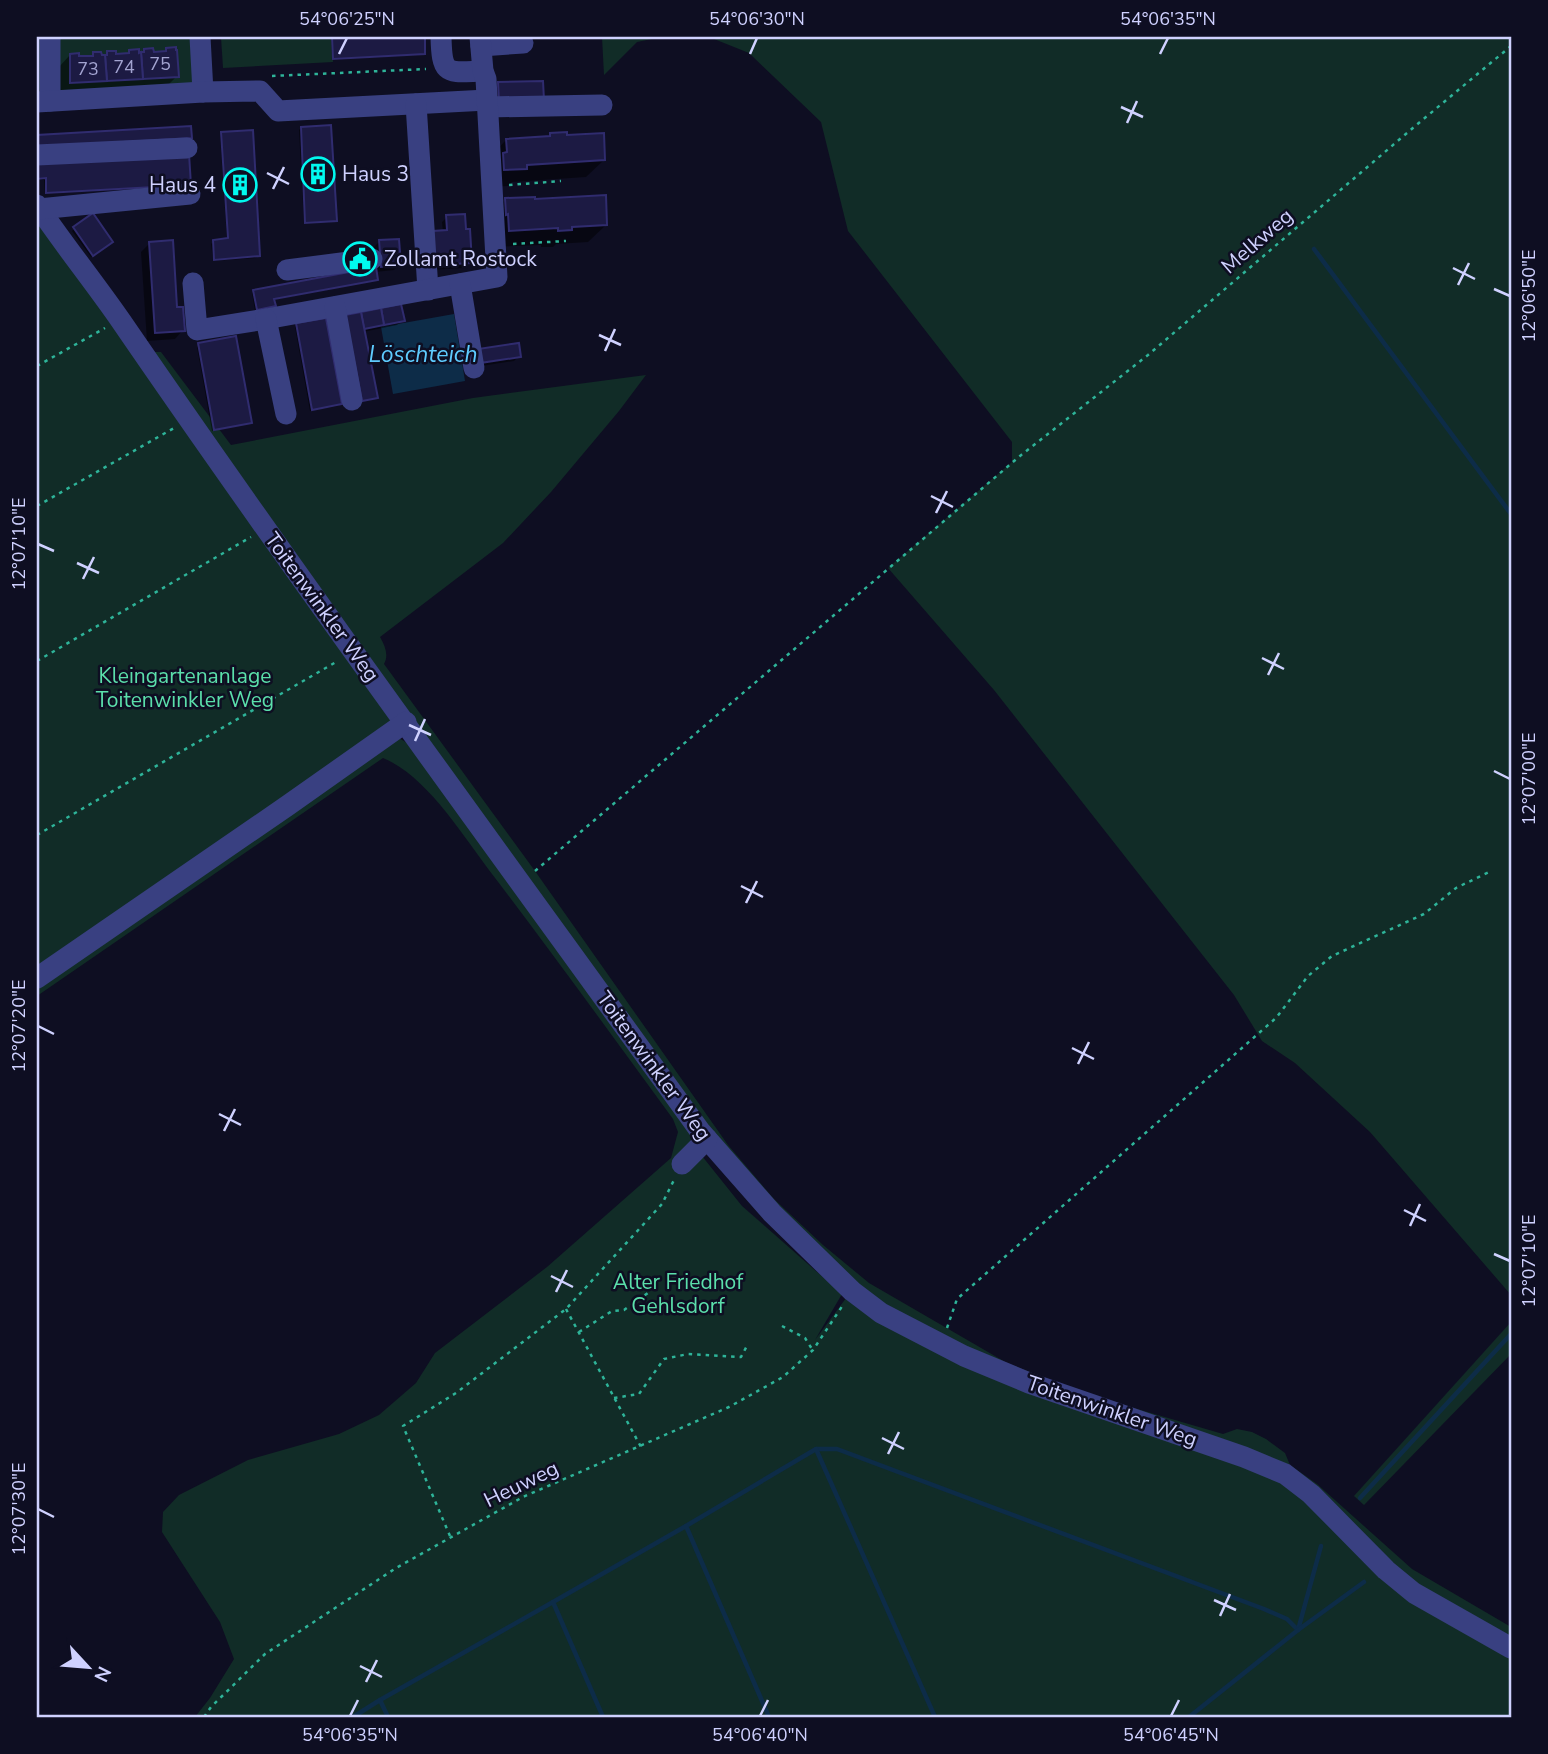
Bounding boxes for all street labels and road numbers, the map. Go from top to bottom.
street label: Melkweg [1215,202,1299,280]
street label: Toitenwinkler Weg [258,527,386,687]
street label: Toitenwinkler Weg [590,986,718,1146]
street label: Toitenwinkler Weg [1023,1369,1201,1453]
street label: Heuweg [479,1454,563,1514]

